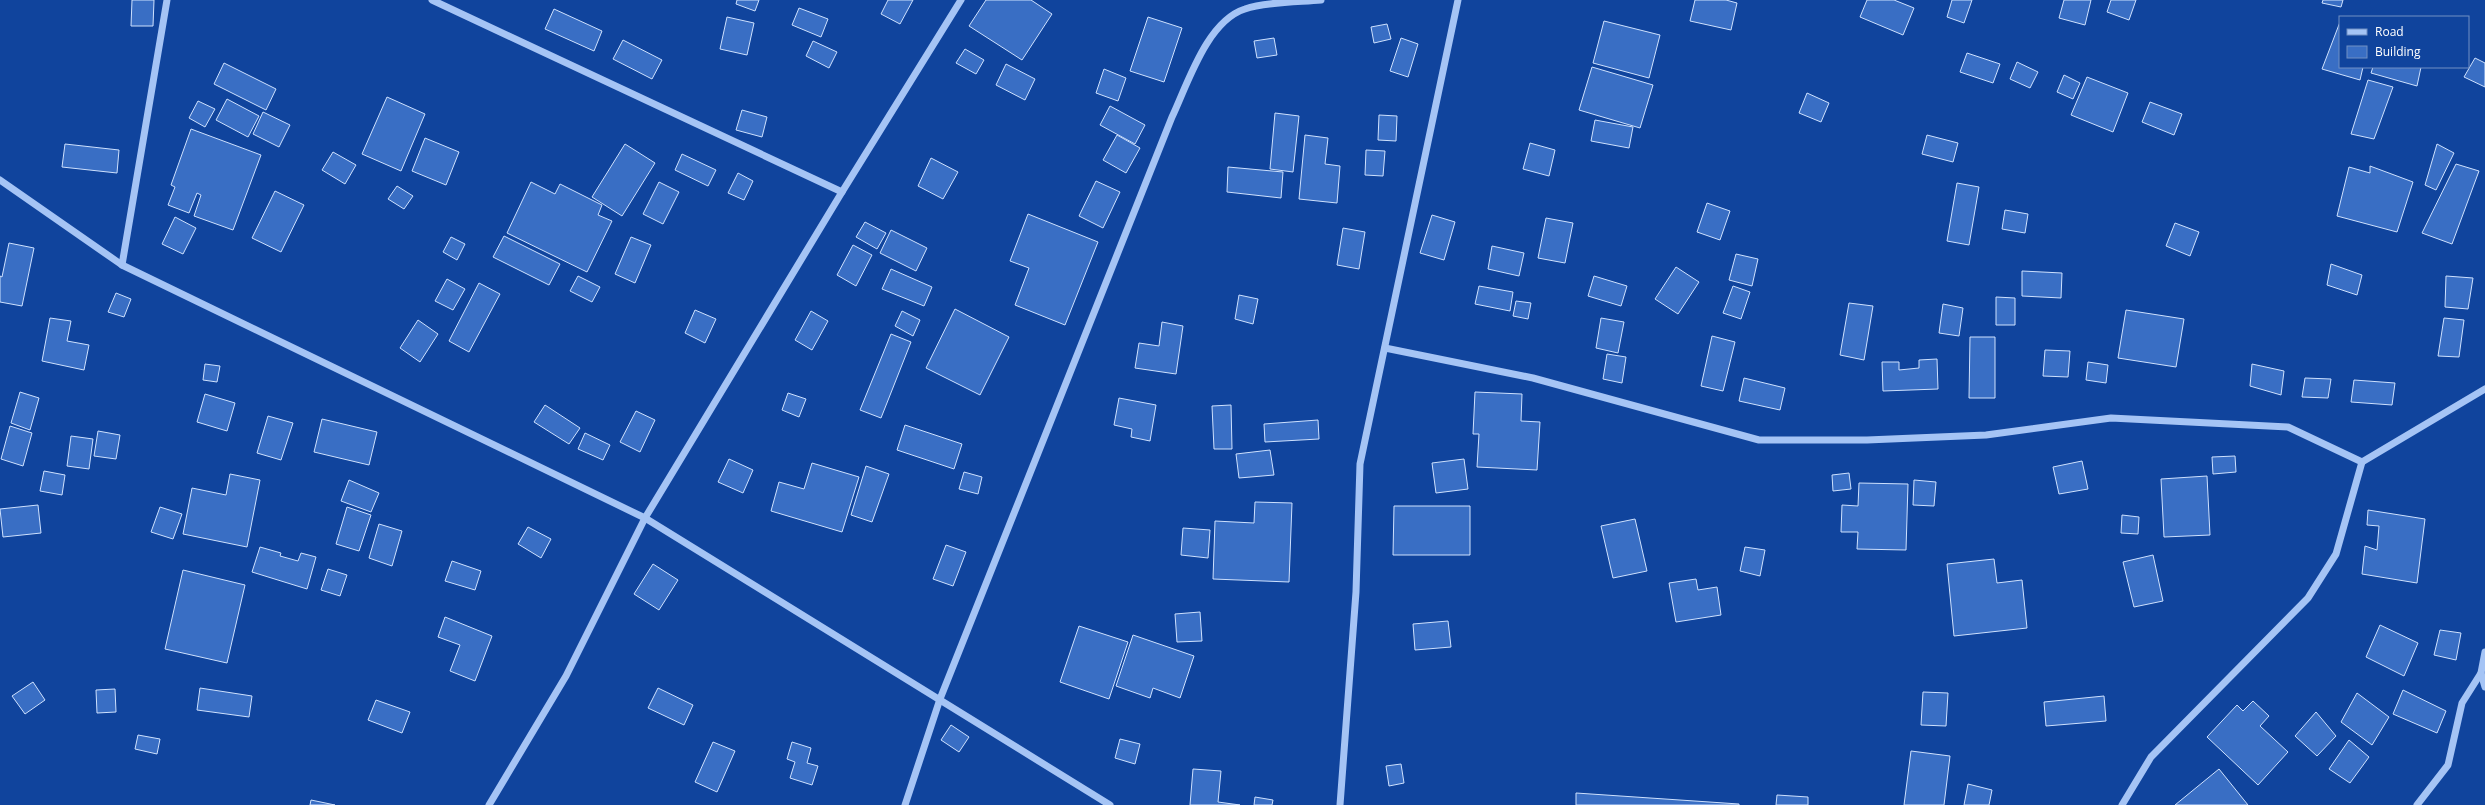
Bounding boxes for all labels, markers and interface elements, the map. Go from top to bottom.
legend [2339,16,2469,68]
text: Road [2375,23,2404,40]
text: Building [2375,43,2421,60]

